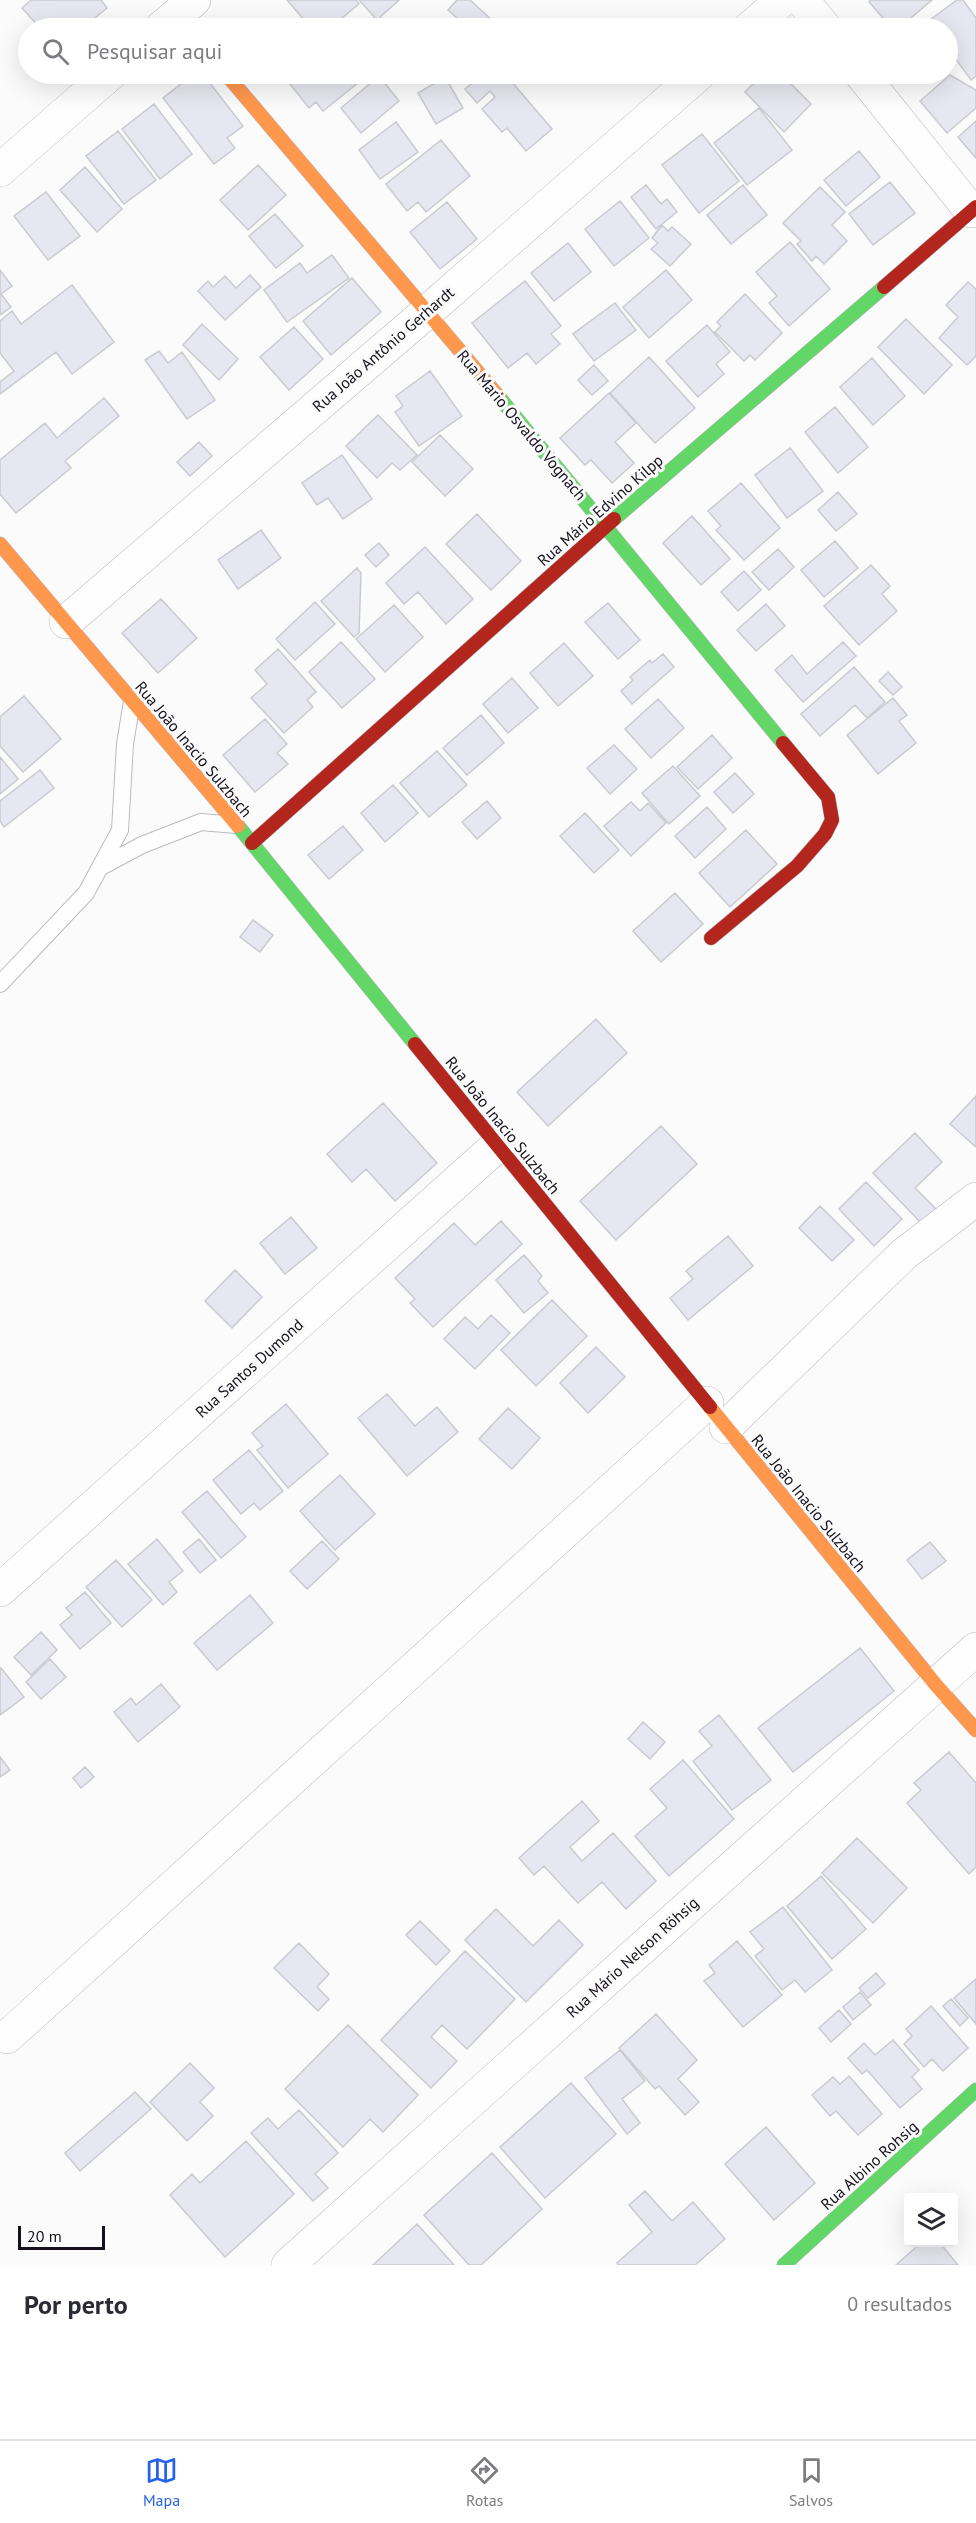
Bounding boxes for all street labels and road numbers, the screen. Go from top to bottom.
street label: Rua João Antônio Gerhardt [308,282,458,416]
street label: Rua Mario Osvaldo Vognach [453,346,591,504]
street label: Rua Mário Edvino Kilpp [533,450,667,570]
street label: Rua João Inacio Sulzbach [131,677,257,821]
street label: Rua João Inacio Sulzbach [441,1052,565,1198]
street label: Rua Santos Dumond [191,1314,307,1422]
street label: Rua João Inacio Sulzbach [747,1430,871,1576]
street label: Rua Mário Nelson Röhsig [562,1892,702,2022]
street label: Rua Albino Rohsig [816,2116,922,2214]

